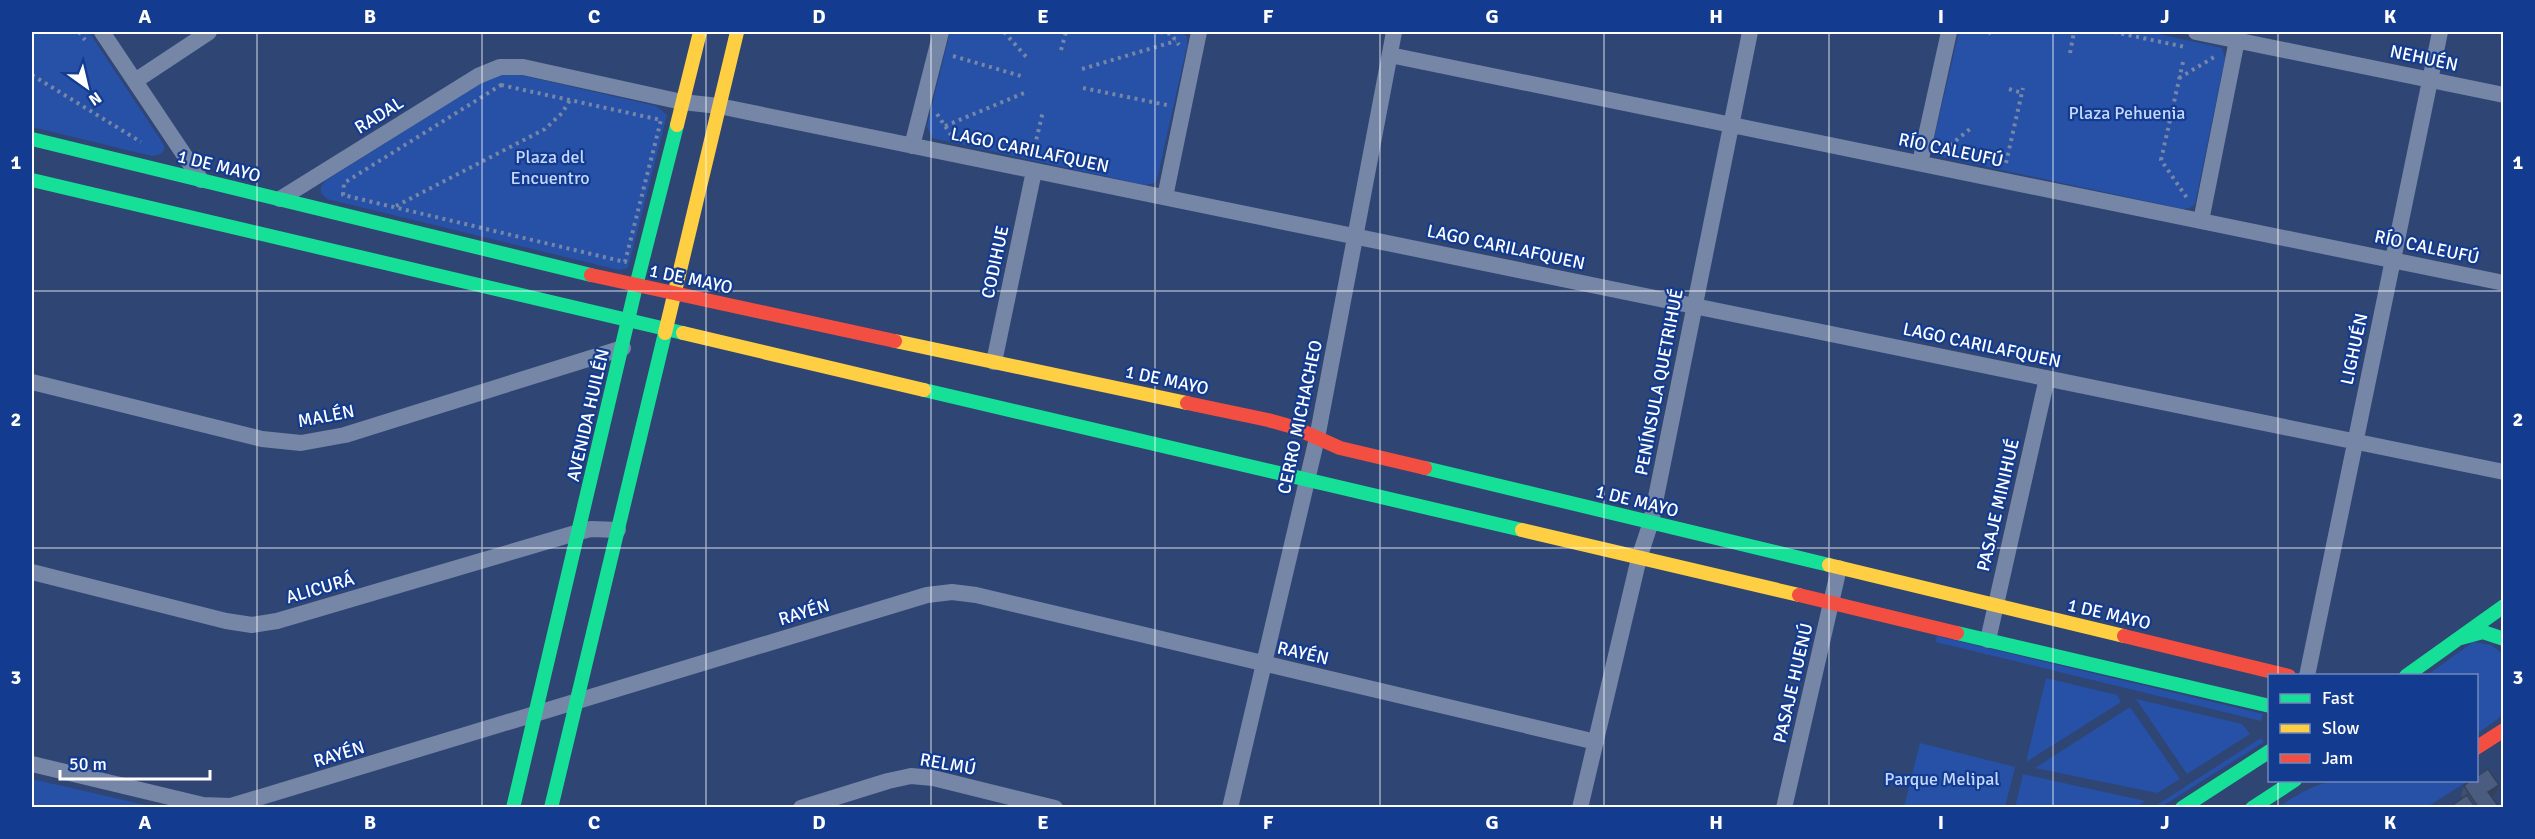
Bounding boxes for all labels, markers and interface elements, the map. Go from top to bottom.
text: A [139,4,152,29]
text: B [364,4,376,29]
text: C [588,4,600,29]
text: D [812,4,826,29]
text: E [1037,4,1049,29]
text: F [1263,4,1274,29]
text: G [1485,4,1499,29]
text: H [1709,4,1723,29]
text: I [1938,4,1944,29]
text: J [2160,4,2170,29]
text: K [2384,4,2397,29]
street label: NEHUÉN [2388,40,2460,76]
north arrow [57,57,117,117]
text: N [85,87,105,110]
street label: RADAL [350,92,408,138]
park label: Plaza Pehuenia [2069,102,2185,124]
street label: LAGO CARILAFQUEN [949,122,1111,178]
street label: RÍO CALEUFÚ [1897,128,2005,172]
street label: 1 DE MAYO [175,145,263,187]
park label: Plaza del Encuentro [510,146,590,189]
text: 1 [11,150,22,175]
text: 1 [2513,150,2524,175]
street label: LAGO CARILAFQUEN [1425,219,1587,275]
street label: CODIHUE [977,224,1013,300]
street label: RÍO CALEUFÚ [2373,225,2481,269]
street label: 1 DE MAYO [647,259,735,299]
street label: PENÍNSULA QUETRIHUÉ [1630,287,1688,477]
street label: LIGHUÉN [2336,311,2372,387]
street label: LAGO CARILAFQUEN [1901,317,2063,373]
street label: CERRO MICHACHEO [1273,338,1327,496]
street label: AVENIDA HUILÉN [562,346,614,484]
street label: 1 DE MAYO [1123,360,1211,400]
street label: MALÉN [296,400,356,432]
text: 2 [11,407,21,432]
text: 2 [2513,407,2523,432]
street label: PASAJE MINIHUÉ [1972,437,2024,573]
street label: 1 DE MAYO [1593,480,1681,522]
street label: ALICURÁ [283,568,357,608]
street label: RAYÉN [776,594,832,630]
street label: 1 DE MAYO [2065,594,2153,634]
street label: PASAJE HUENÚ [1769,621,1817,745]
street label: RAYÉN [1275,636,1331,670]
text: 3 [11,665,21,690]
text: 3 [2513,665,2523,690]
legend [2268,674,2478,782]
text: Fast [2322,687,2354,709]
text: Slow [2322,717,2359,739]
street label: RAYÉN [311,736,367,772]
scale bar [60,743,210,781]
text: Jam [2322,747,2353,769]
street label: RELMÚ [918,748,978,780]
text: 50 m [69,753,107,775]
park label: Parque Melipal [1884,768,2000,790]
text: A [139,810,152,835]
text: B [364,810,376,835]
text: C [588,810,600,835]
text: D [812,810,826,835]
text: E [1037,810,1049,835]
text: F [1263,810,1274,835]
text: G [1485,810,1499,835]
text: H [1709,810,1723,835]
text: I [1938,810,1944,835]
text: J [2160,810,2170,835]
text: K [2384,810,2397,835]

